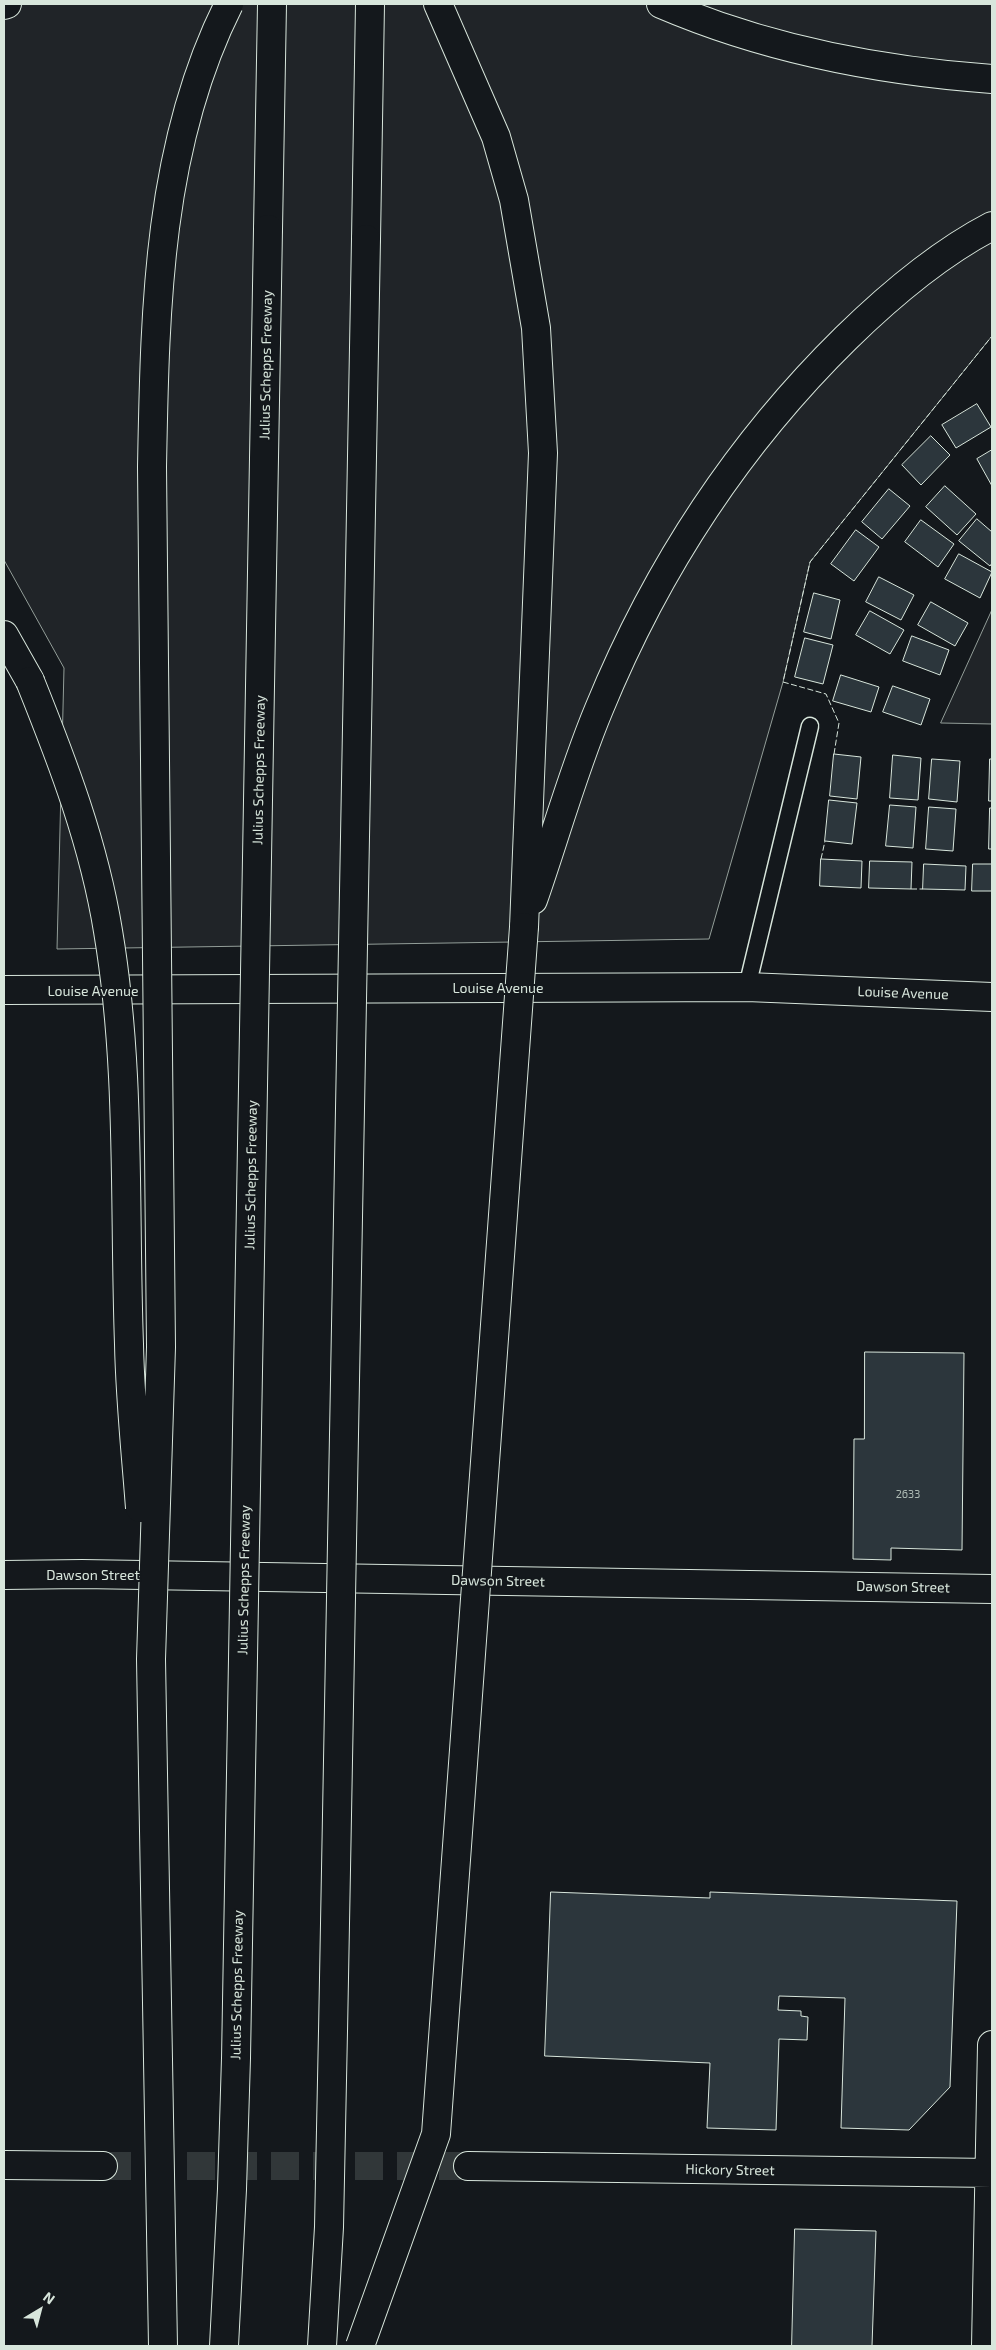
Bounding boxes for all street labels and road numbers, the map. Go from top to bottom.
street label: Julius Schepps Freeway [256,290,276,440]
street label: Julius Schepps Freeway [249,695,269,845]
street label: Louise Avenue [452,980,544,996]
street label: Louise Avenue [47,983,139,999]
street label: Louise Avenue [857,983,949,1003]
street label: Julius Schepps Freeway [241,1100,261,1250]
street label: Julius Schepps Freeway [234,1505,254,1655]
street label: Dawson Street [46,1567,140,1583]
street label: Dawson Street [451,1572,545,1590]
street label: Dawson Street [856,1578,950,1596]
street label: Julius Schepps Freeway [227,1910,247,2060]
street label: Hickory Street [685,2161,775,2179]

